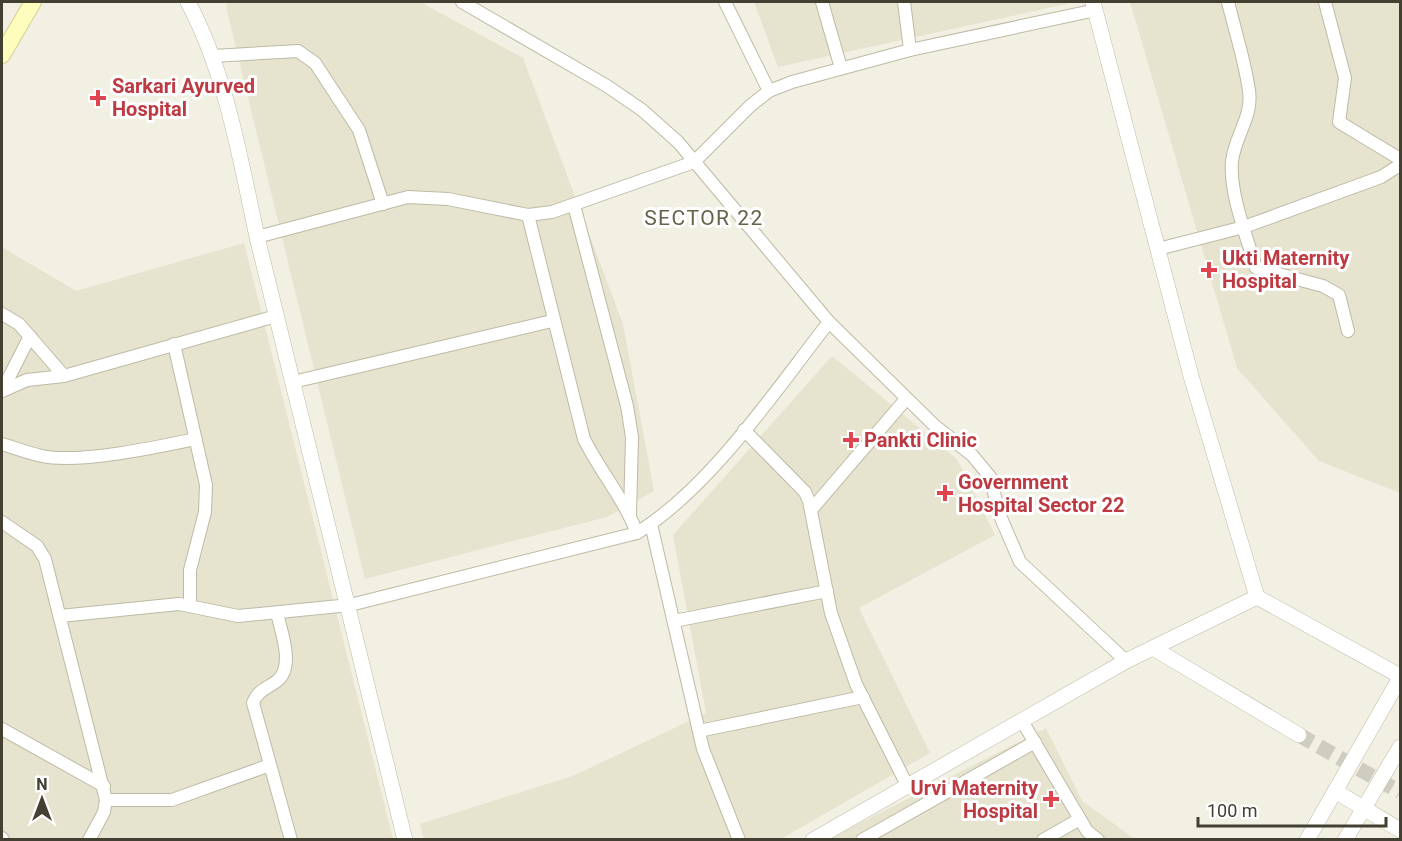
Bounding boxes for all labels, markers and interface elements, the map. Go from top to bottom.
place label: Sarkari Ayurved Hospital [112,74,255,121]
marker: Sarkari Ayurved Hospital [89,89,107,107]
district label: SECTOR 22 [644,206,764,230]
place label: Ukti Maternity Hospital [1222,246,1350,293]
marker: Ukti Maternity Hospital [1200,261,1218,279]
place label: Pankti Clinic [864,428,977,452]
marker: Pankti Clinic [842,431,860,449]
place label: Government Hospital Sector 22 [958,470,1125,517]
marker: Government Hospital Sector 22 [936,484,954,502]
north arrow [12,769,72,829]
text: N [36,775,48,794]
place label: Urvi Maternity Hospital [910,776,1039,823]
marker: Urvi Maternity Hospital [1042,790,1060,808]
scale bar [1198,790,1386,828]
text: 100 m [1207,800,1258,821]

